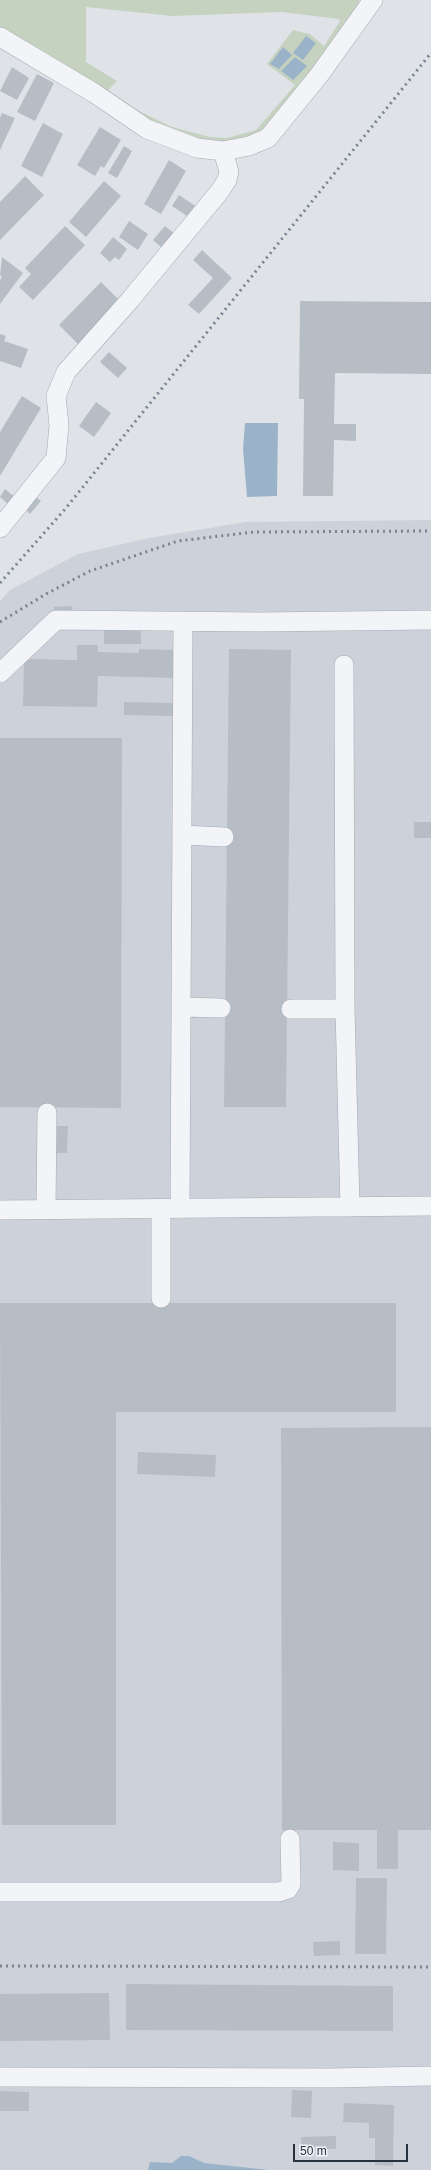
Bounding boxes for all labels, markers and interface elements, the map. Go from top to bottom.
scale bar [295,2136,410,2162]
text: 50 m [300,2144,327,2158]

